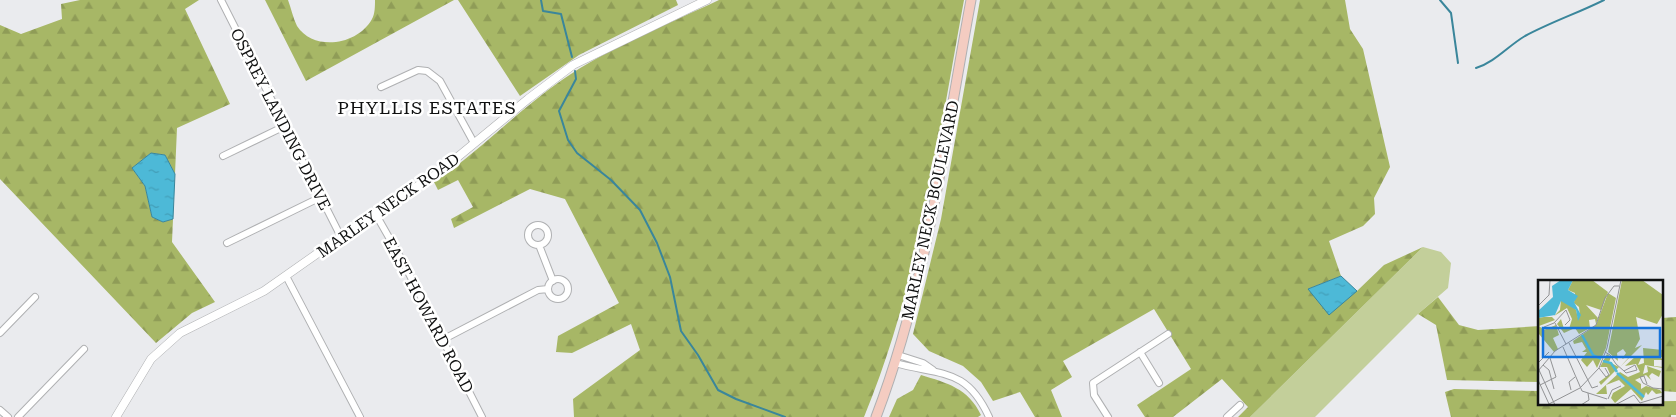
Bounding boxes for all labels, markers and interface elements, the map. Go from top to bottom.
street label: OSPREY LANDING DRIVE [226,25,335,213]
district label: PHYLLIS ESTATES [337,97,517,118]
street label: MARLEY NECK BOULEVARD [898,99,963,322]
street label: MARLEY NECK ROAD [313,149,463,262]
street label: EAST HOWARD ROAD [379,234,478,396]
inset map [1538,280,1664,404]

